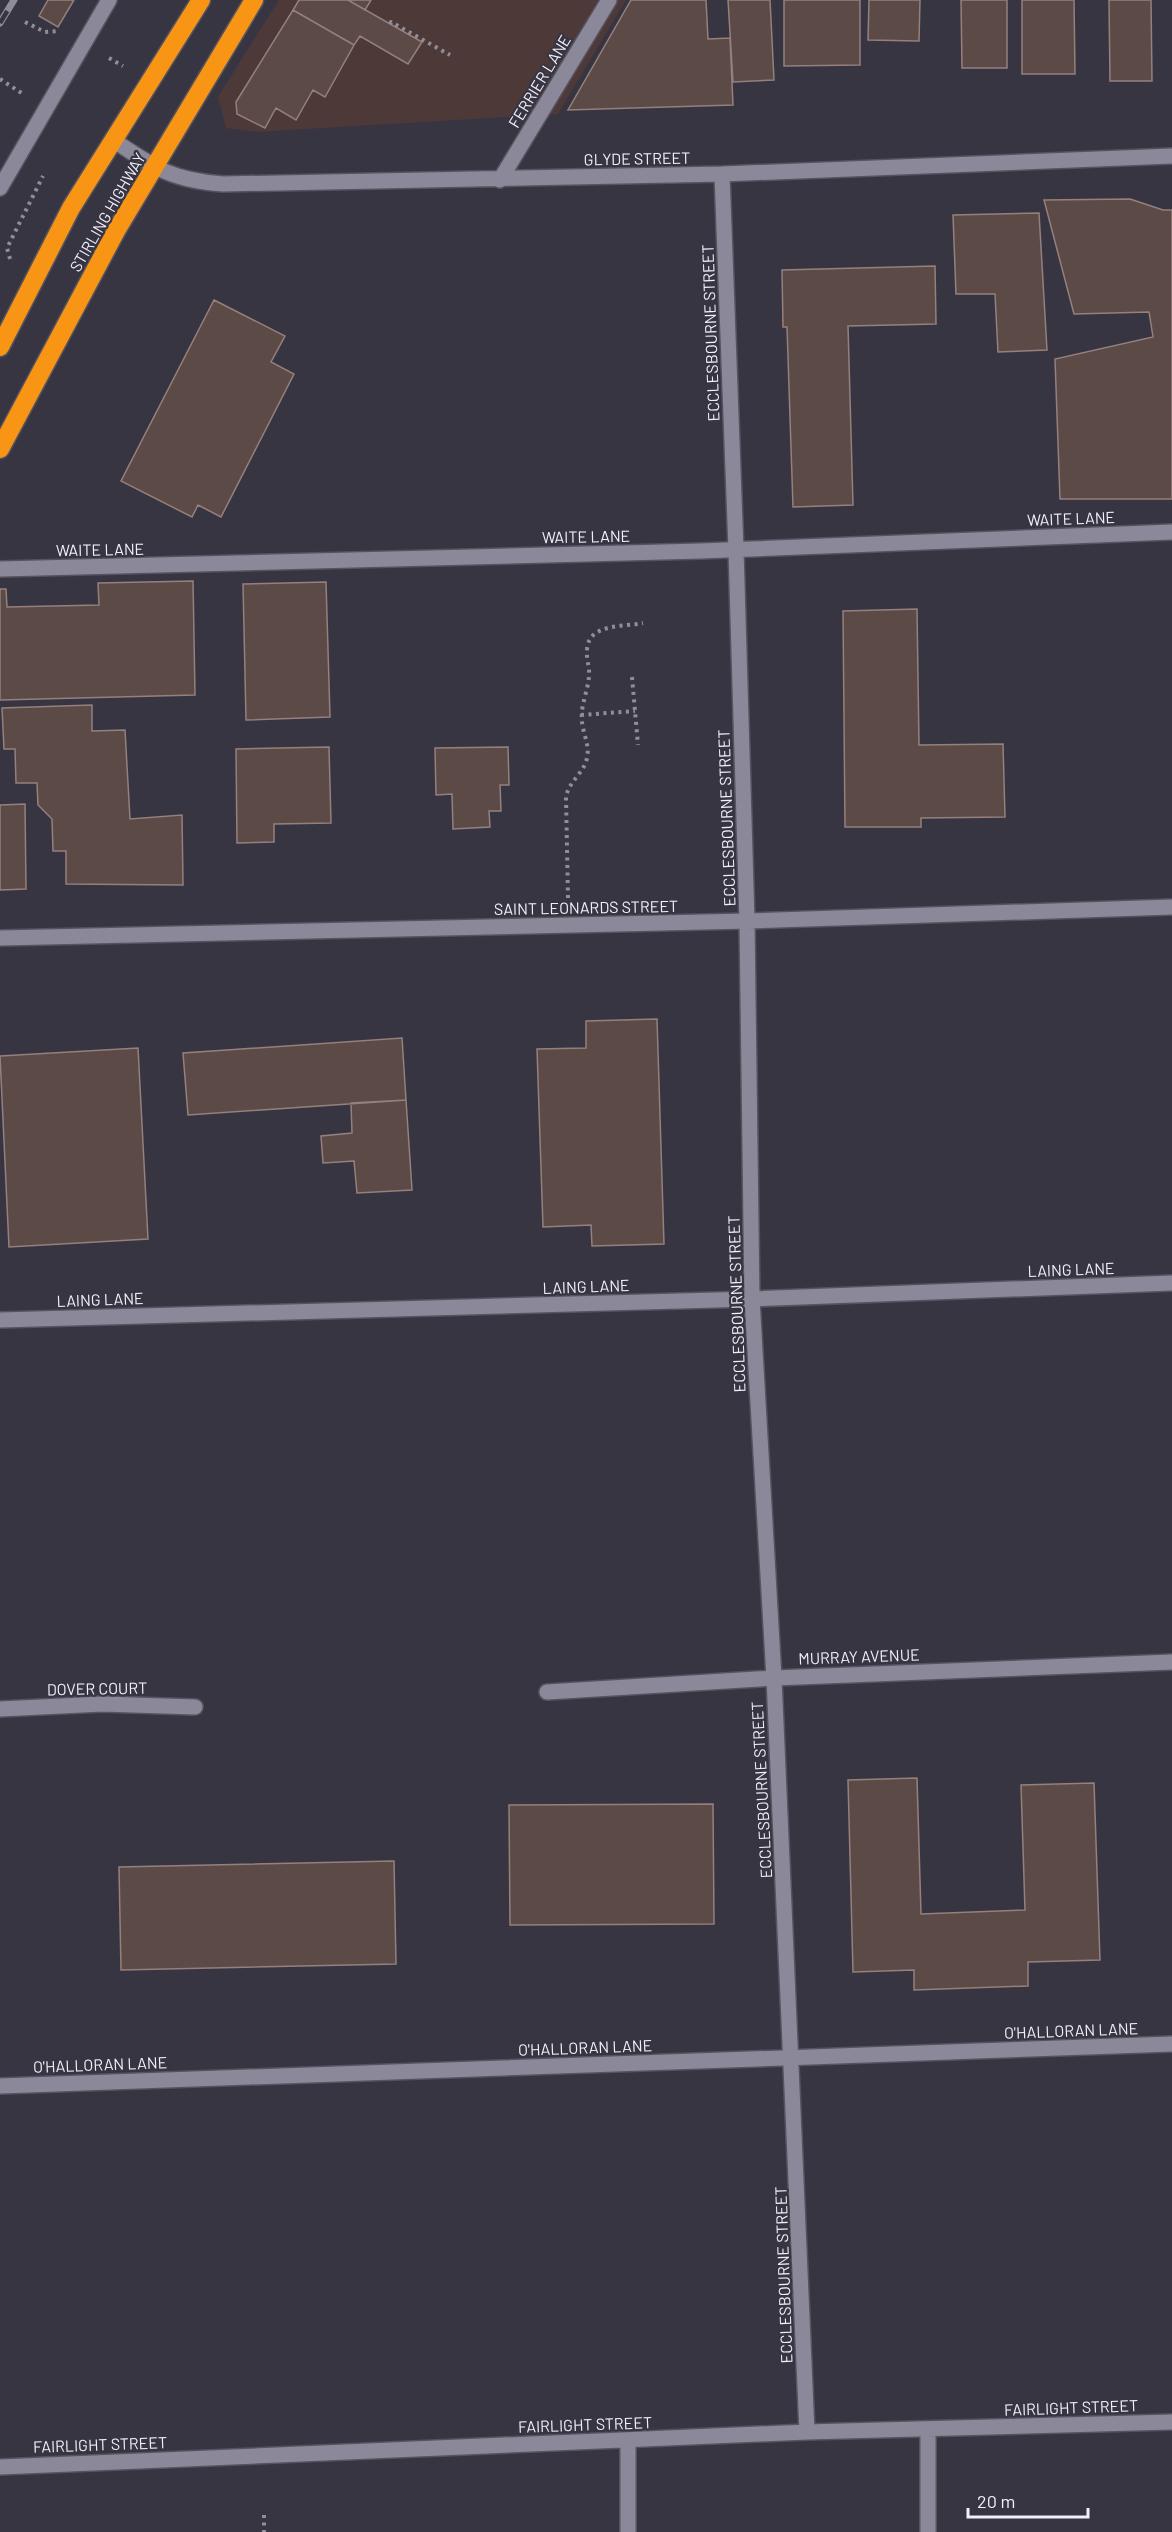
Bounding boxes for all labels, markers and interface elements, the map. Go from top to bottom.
street label: FERRIER LANE [504,31,574,131]
street label: GLYDE STREET [584,148,690,168]
street label: STIRLING HIGHWAY [65,149,149,275]
street label: ECCLESBOURNE STREET [697,244,723,422]
street label: WAITE LANE [1027,507,1115,529]
street label: WAITE LANE [542,526,630,546]
street label: WAITE LANE [56,539,144,559]
street label: ECCLESBOURNE STREET [713,729,739,907]
street label: SAINT LEONARDS STREET [494,896,678,918]
street label: ECCLESBOURNE STREET [723,1215,749,1393]
street label: LAING LANE [1027,1258,1115,1280]
street label: LAING LANE [542,1275,630,1297]
street label: LAING LANE [56,1288,144,1310]
street label: MURRAY AVENUE [798,1644,920,1668]
street label: DOVER COURT [47,1678,147,1698]
street label: ECCLESBOURNE STREET [747,1701,775,1879]
street label: O'HALLORAN LANE [1004,2018,1138,2042]
street label: O'HALLORAN LANE [518,2035,652,2059]
street label: O'HALLORAN LANE [33,2052,167,2076]
street label: ECCLESBOURNE STREET [770,2186,796,2364]
street label: FAIRLIGHT STREET [1004,2395,1138,2419]
street label: FAIRLIGHT STREET [518,2412,652,2436]
street label: FAIRLIGHT STREET [33,2432,167,2456]
scale bar [968,2481,1088,2519]
text: 20 m [977,2490,1015,2512]

